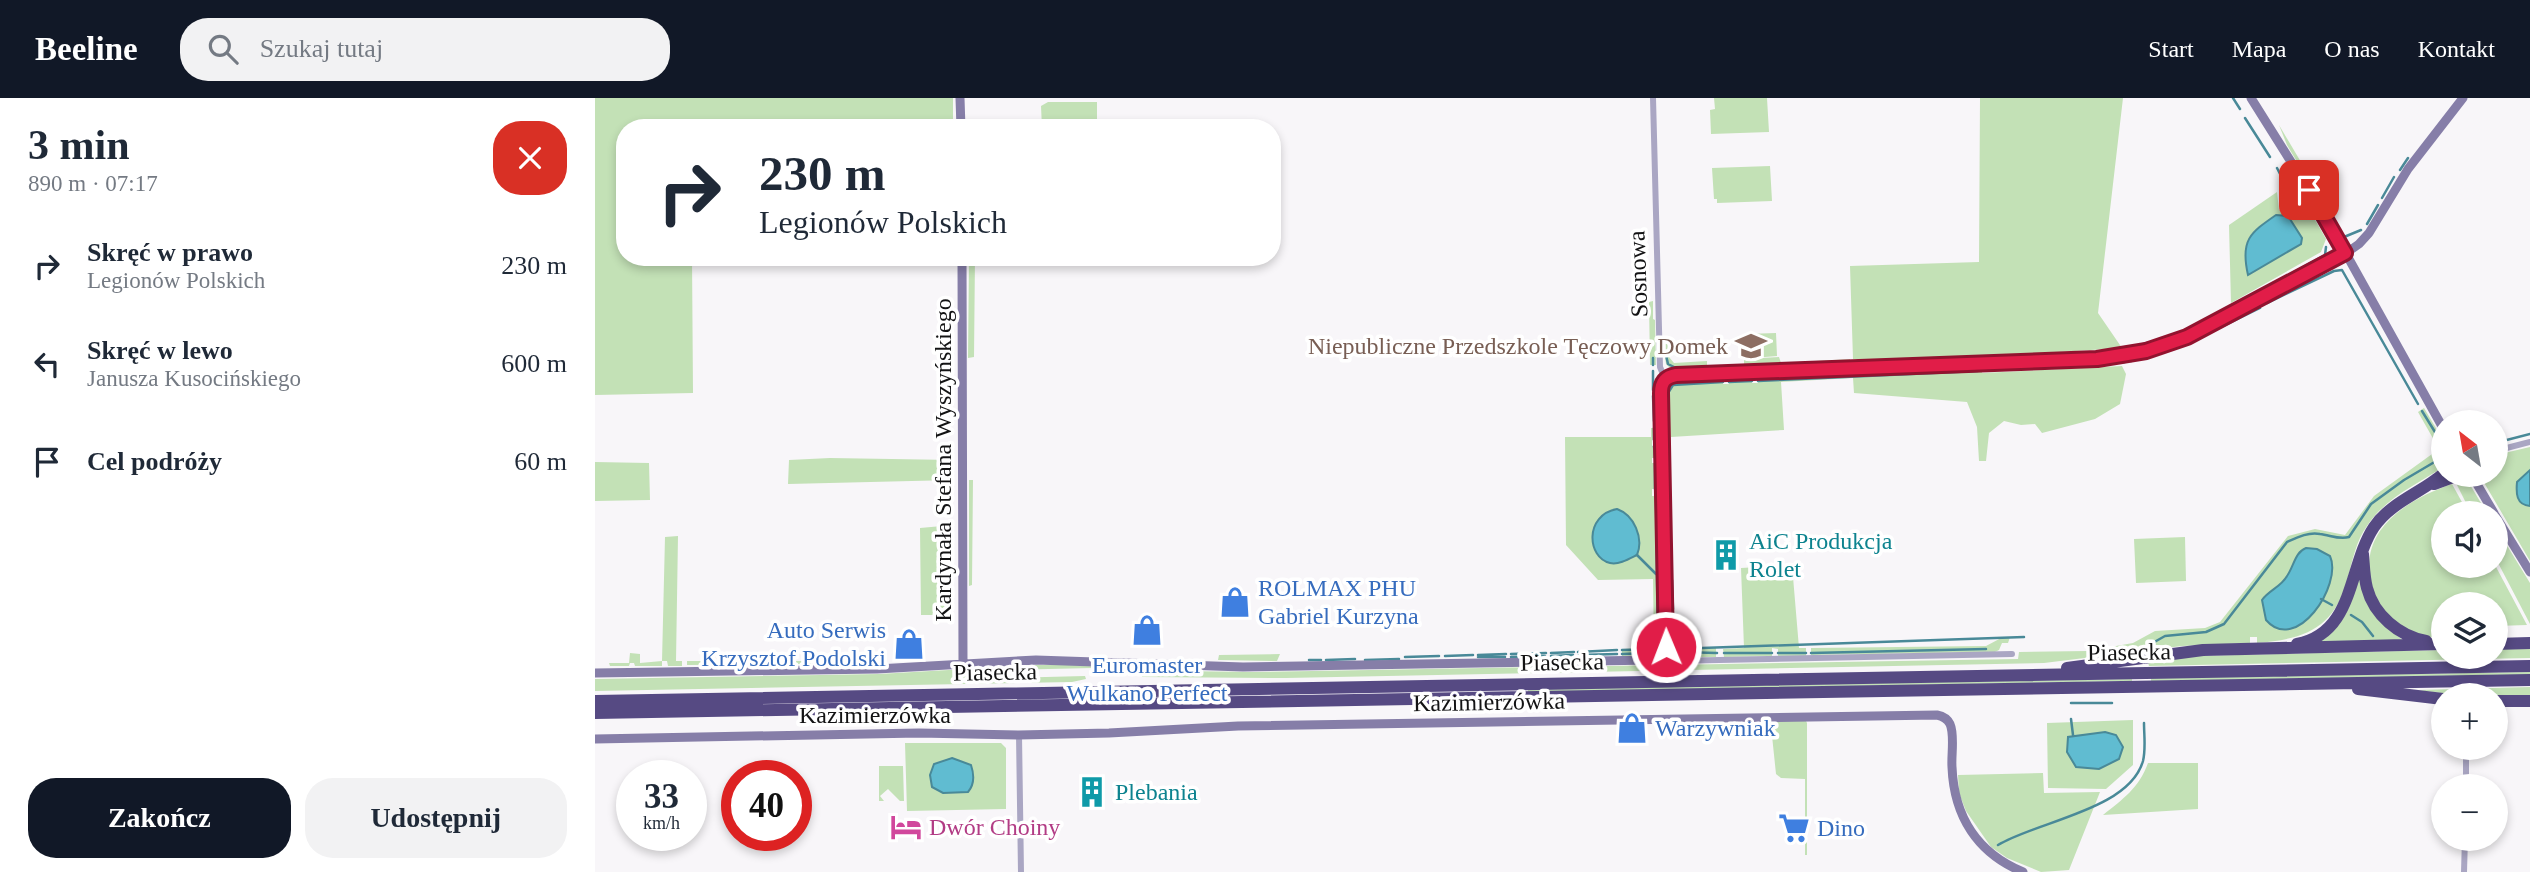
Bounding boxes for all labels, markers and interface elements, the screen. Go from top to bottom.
search box [180,18,670,81]
icon: search [204,30,242,68]
text: Beeline [35,31,138,67]
text: Szukaj tutaj [260,34,383,63]
text: Start [2148,36,2194,62]
text: Mapa [2232,36,2286,62]
text: O nas [2324,36,2380,62]
text: Kontakt [2418,36,2495,62]
button: close [493,121,567,195]
text: 3 min [28,122,130,168]
text: 230 m [759,146,886,201]
icon: right [644,147,735,238]
pin [2279,160,2339,220]
text: 890 m · 07:17 [28,171,158,196]
icon: arrive [2290,171,2328,209]
text: Legionów Polskich [759,204,1007,240]
street label: Sosnowa [1623,230,1653,318]
text: Skręć w prawo [87,238,253,267]
icon: right [28,247,66,285]
text: 230 m [501,251,567,280]
text: Legionów Polskich [87,268,265,293]
street label: Kardynała Stefana Wyszyńskiego [930,298,956,622]
school or university icon: Niepubliczne Przedszkole Tęczowy Domek [1734,329,1768,363]
place label: Niepubliczne Przedszkole Tęczowy Domek [1308,333,1728,359]
text: Skręć w lewo [87,336,233,365]
icon: left [28,345,66,383]
text: 600 m [501,349,567,378]
text: Janusza Kusocińskiego [87,366,301,391]
north arrow [2431,410,2508,486]
map controls [2431,410,2508,851]
icon: arrive [28,443,66,481]
text: Cel podróży [87,447,222,476]
text: 60 m [514,447,567,476]
button: sound [2431,501,2508,578]
place label: AiC Produkcja Rolet [1749,528,1893,582]
building icon: AiC Produkcja Rolet [1709,538,1743,572]
place label: ROLMAX PHU Gabriel Kurzyna [1258,575,1419,629]
shop icon: ROLMAX PHU Gabriel Kurzyna [1218,585,1252,619]
button: layers [2431,592,2508,669]
position arrow [1629,610,1703,684]
shop icon: Euromaster Wulkano Perfect [1130,613,1164,647]
place label: Auto Serwis Krzysztof Podolski [701,617,886,671]
shop icon: Auto Serwis Krzysztof Podolski [892,627,926,661]
street label: Piasecka [2087,638,2172,666]
street label: Piasecka [1520,648,1605,676]
place label: Euromaster Wulkano Perfect [1067,652,1228,706]
street label: Piasecka [953,658,1038,686]
button: + [2431,683,2508,760]
street label: Kazimierzówka [1413,688,1566,716]
street label: Kazimierzówka [799,702,951,728]
shop icon: Warzywniak [1615,711,1649,745]
place label: Warzywniak [1655,715,1776,741]
speed limit sign: 40 [721,760,812,851]
button: − [2431,774,2508,851]
building icon: Plebania [1075,775,1109,809]
text: 33 [644,777,679,816]
button: Zakończ [28,778,291,858]
button: Udostępnij [305,778,567,858]
place label: Plebania [1115,779,1198,805]
hotel icon: Dwór Choiny [889,810,923,844]
supermarket icon: Dino [1777,811,1811,845]
text: km/h [643,813,680,833]
place label: Dwór Choiny [929,814,1060,840]
place label: Dino [1817,815,1865,841]

